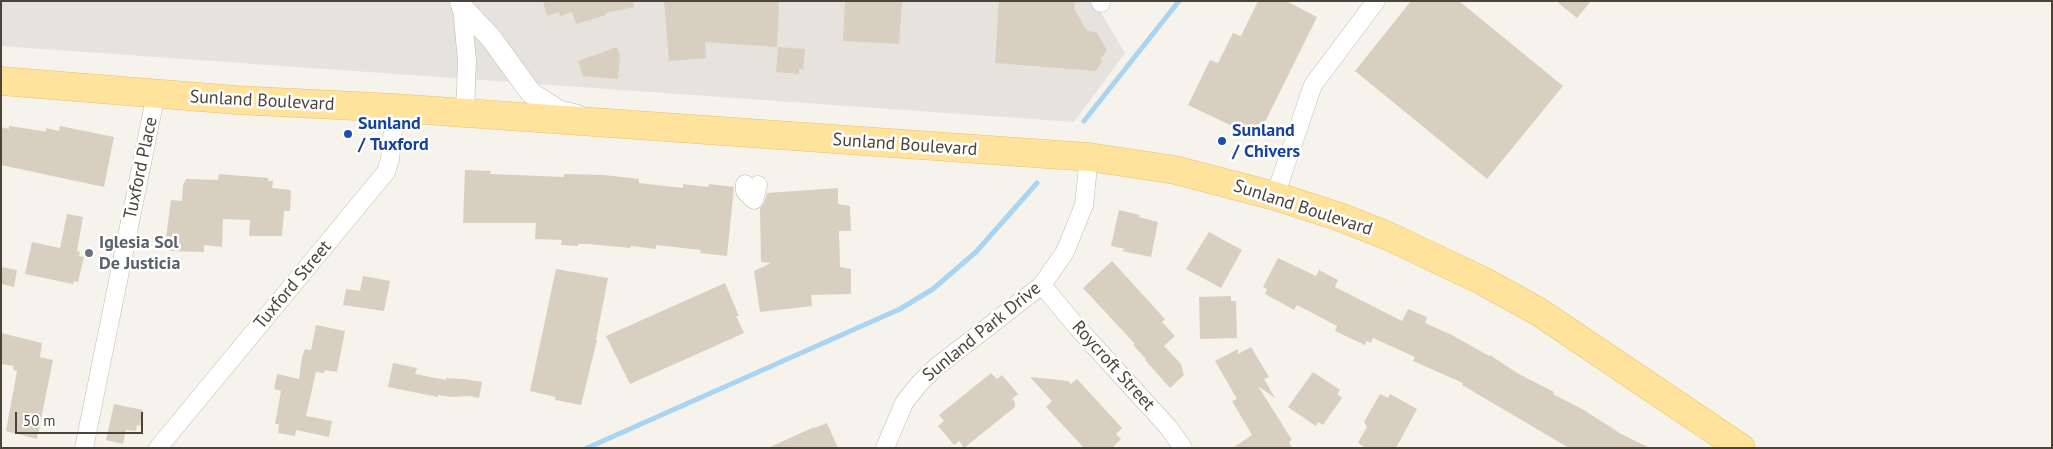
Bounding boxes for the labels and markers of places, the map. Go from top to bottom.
place label: Sunland / Tuxford [358,113,429,156]
place label: Sunland / Chivers [1232,120,1300,162]
marker: Sunland / Tuxford [342,128,354,140]
marker: Sunland / Chivers [1216,135,1228,147]
place label: Iglesia Sol De Justicia [99,232,180,274]
marker: Iglesia Sol De Justicia [83,247,95,259]

